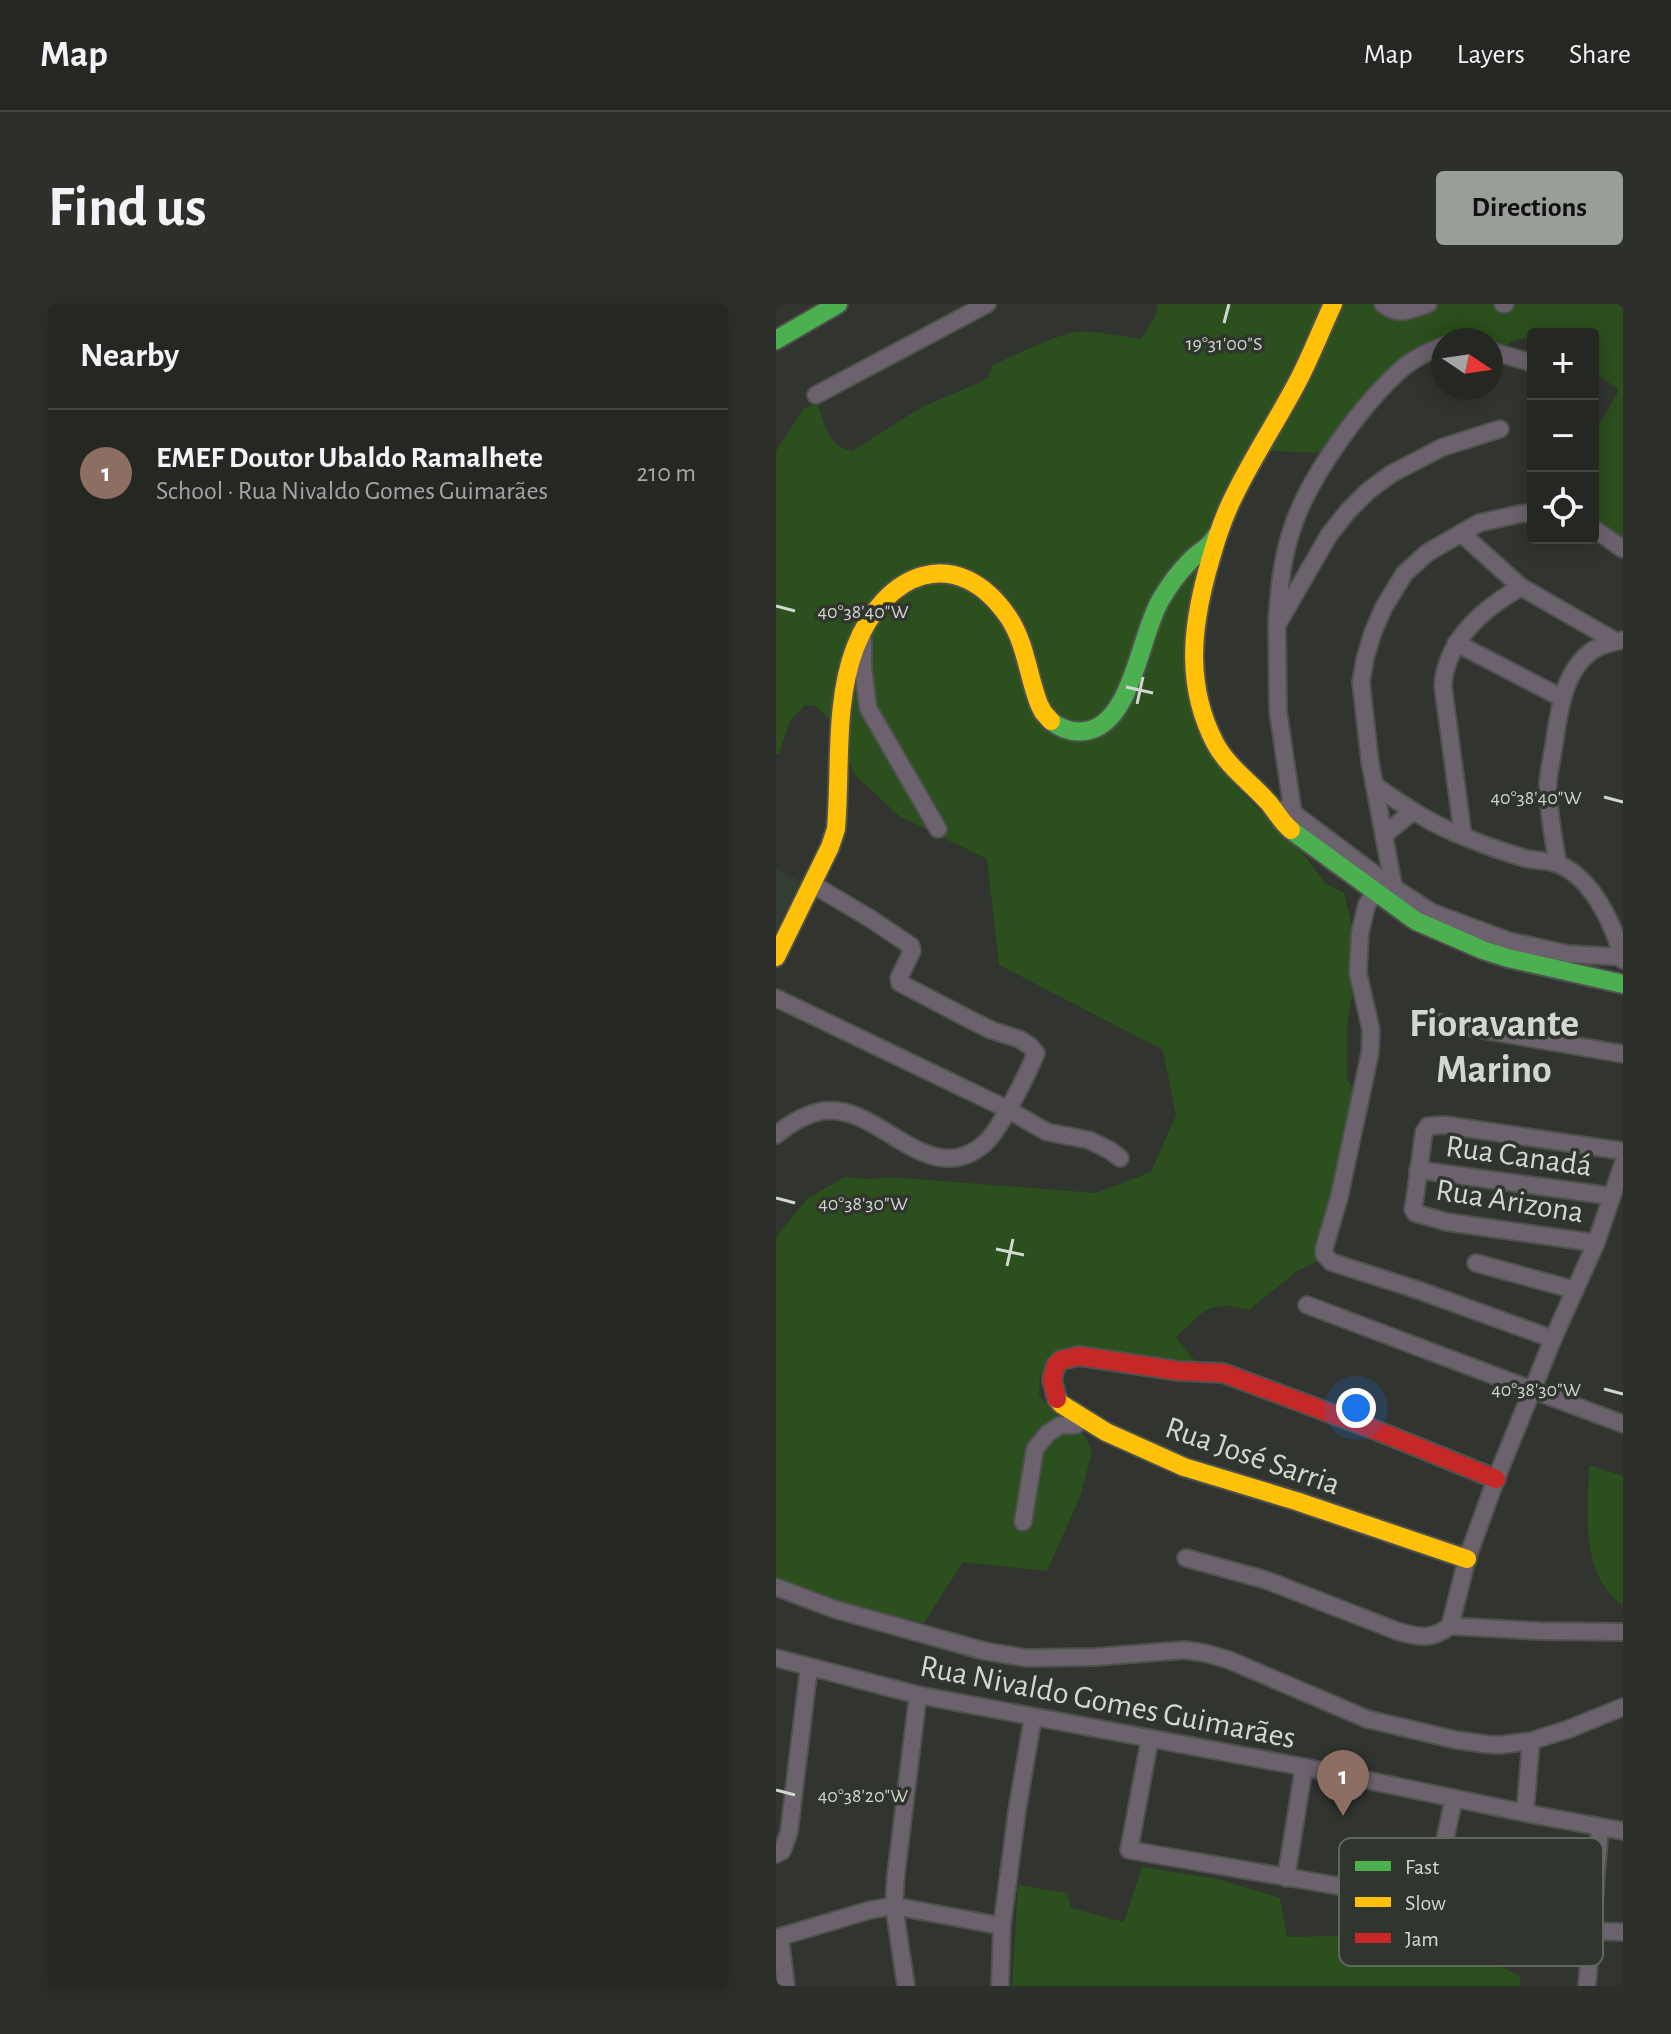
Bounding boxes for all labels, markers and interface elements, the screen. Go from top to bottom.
text: Map [40,36,108,74]
text: Map [1364,41,1413,69]
text: Layers [1457,41,1525,69]
text: Share [1569,41,1631,69]
button: Directions [1436,171,1623,245]
text: Find us [48,180,206,236]
north arrow [1431,328,1503,400]
map controls [1527,328,1599,544]
button: + [1527,328,1599,400]
text: 19°31'00"S [1186,334,1262,354]
text: Nearby [80,339,179,373]
button: − [1527,400,1599,472]
text: EMEF Doutor Ubaldo Ramalhete [156,443,543,473]
text: 1 [101,460,111,486]
text: 210 m [636,460,696,486]
button: locate [1527,472,1599,544]
text: School · Rua Nivaldo Gomes Guimarães [156,478,548,504]
text: 40°38'40"W [818,602,909,622]
text: 40°38'40"W [1491,788,1582,808]
district label: Fioravante Marino [1409,1004,1579,1090]
street label: Rua Canadá [1444,1130,1594,1182]
street label: Rua Arizona [1434,1174,1586,1228]
text: 40°38'30"W [818,1194,908,1214]
text: 40°38'30"W [1491,1380,1581,1400]
your location [1336,1388,1376,1428]
street label: Rua José Sarria [1161,1411,1344,1501]
street label: Rua Nivaldo Gomes Guimarães [917,1650,1298,1754]
pin: 1 [1317,1750,1369,1816]
text: 40°38'20"W [818,1786,908,1806]
legend [1339,1838,1603,1966]
text: Fast [1405,1856,1439,1878]
text: Slow [1405,1892,1446,1914]
text: Jam [1405,1928,1439,1950]

